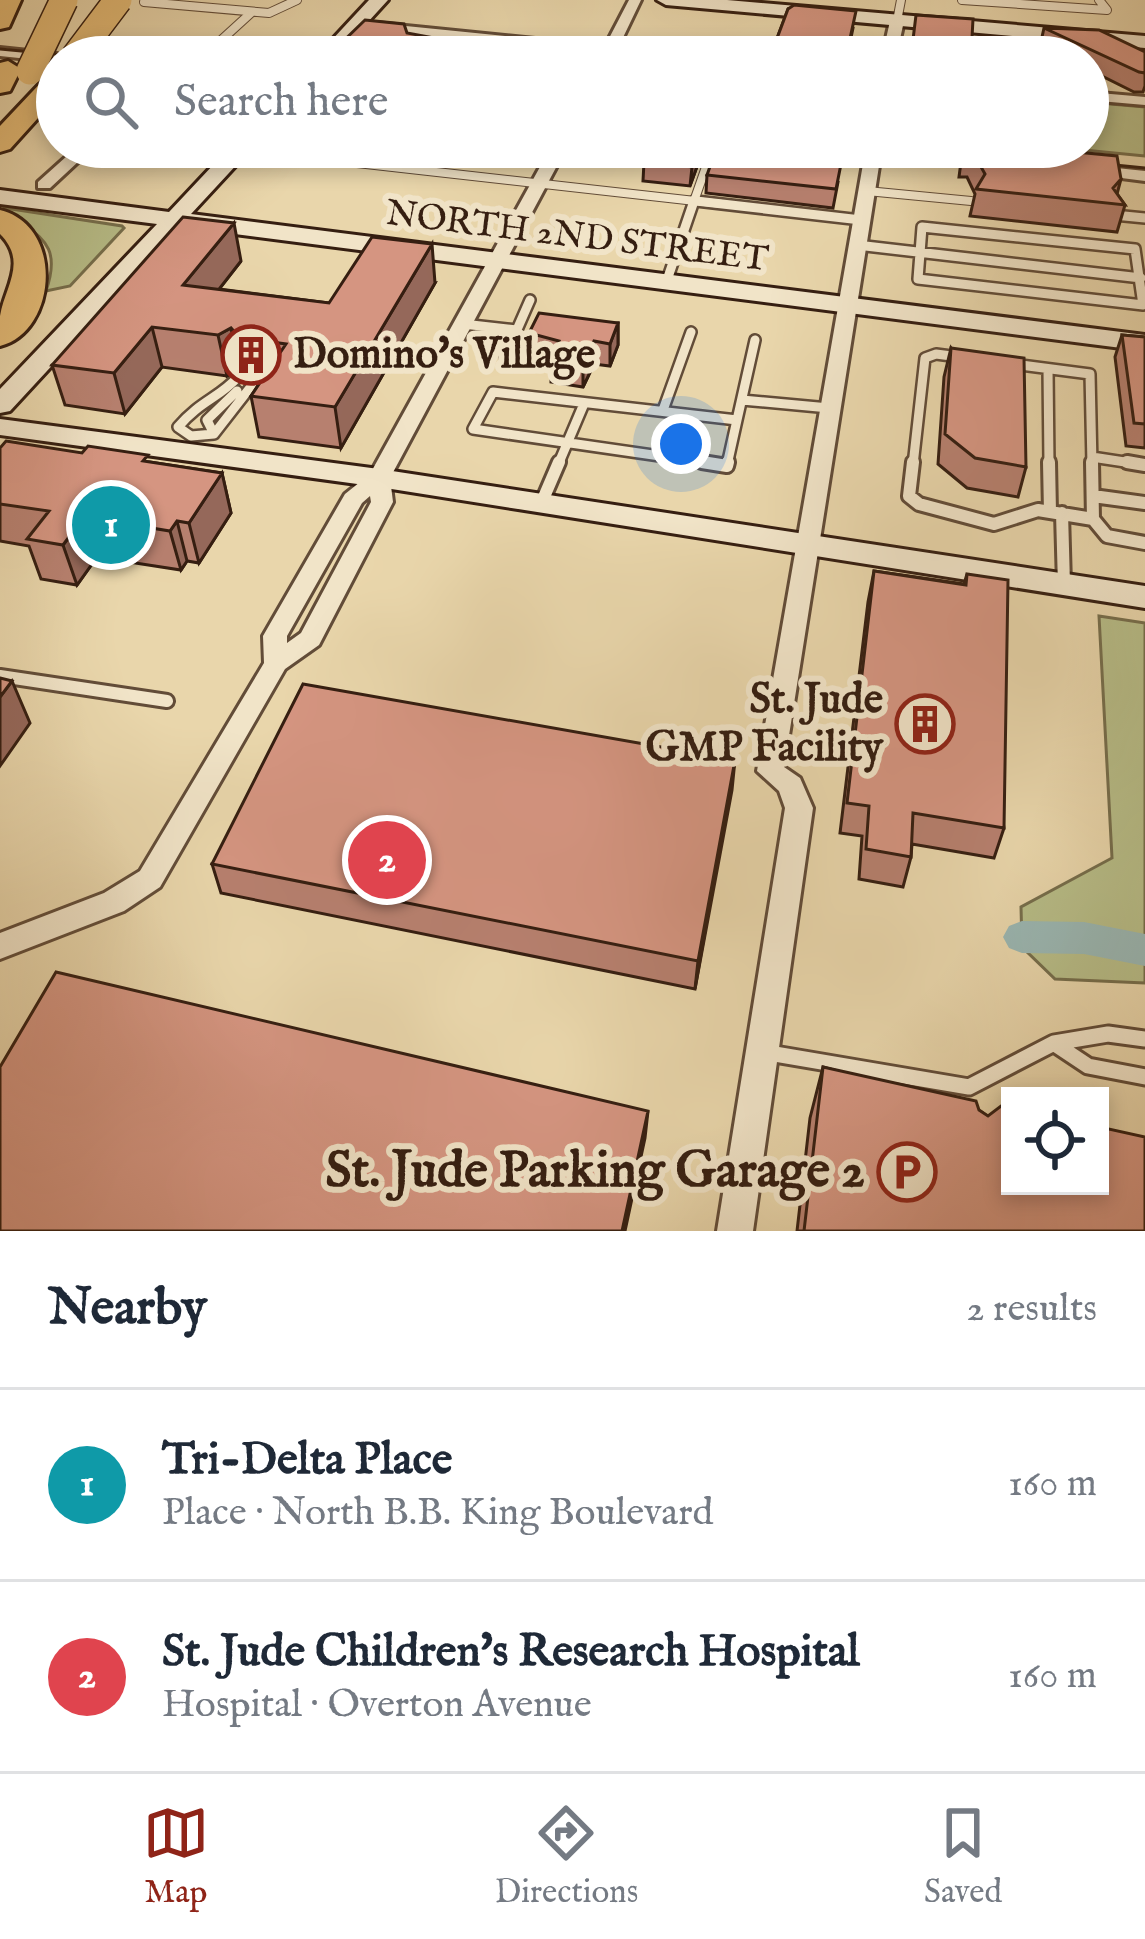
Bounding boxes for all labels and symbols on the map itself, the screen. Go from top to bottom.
street label: NORTH 2ND STREET [383,191,771,283]
building icon: Domino's Village [220,324,282,386]
place label: Domino's Village [293,329,595,382]
your location [651,414,711,474]
pin: 1 [72,480,150,570]
place label: St. Jude GMP Facility [645,674,884,775]
building icon: St. Jude GMP Facility [894,693,956,755]
pin: 2 [348,815,426,905]
place label: St. Jude Parking Garage 2 [326,1140,865,1205]
parking icon: St. Jude Parking Garage 2 [876,1141,938,1203]

